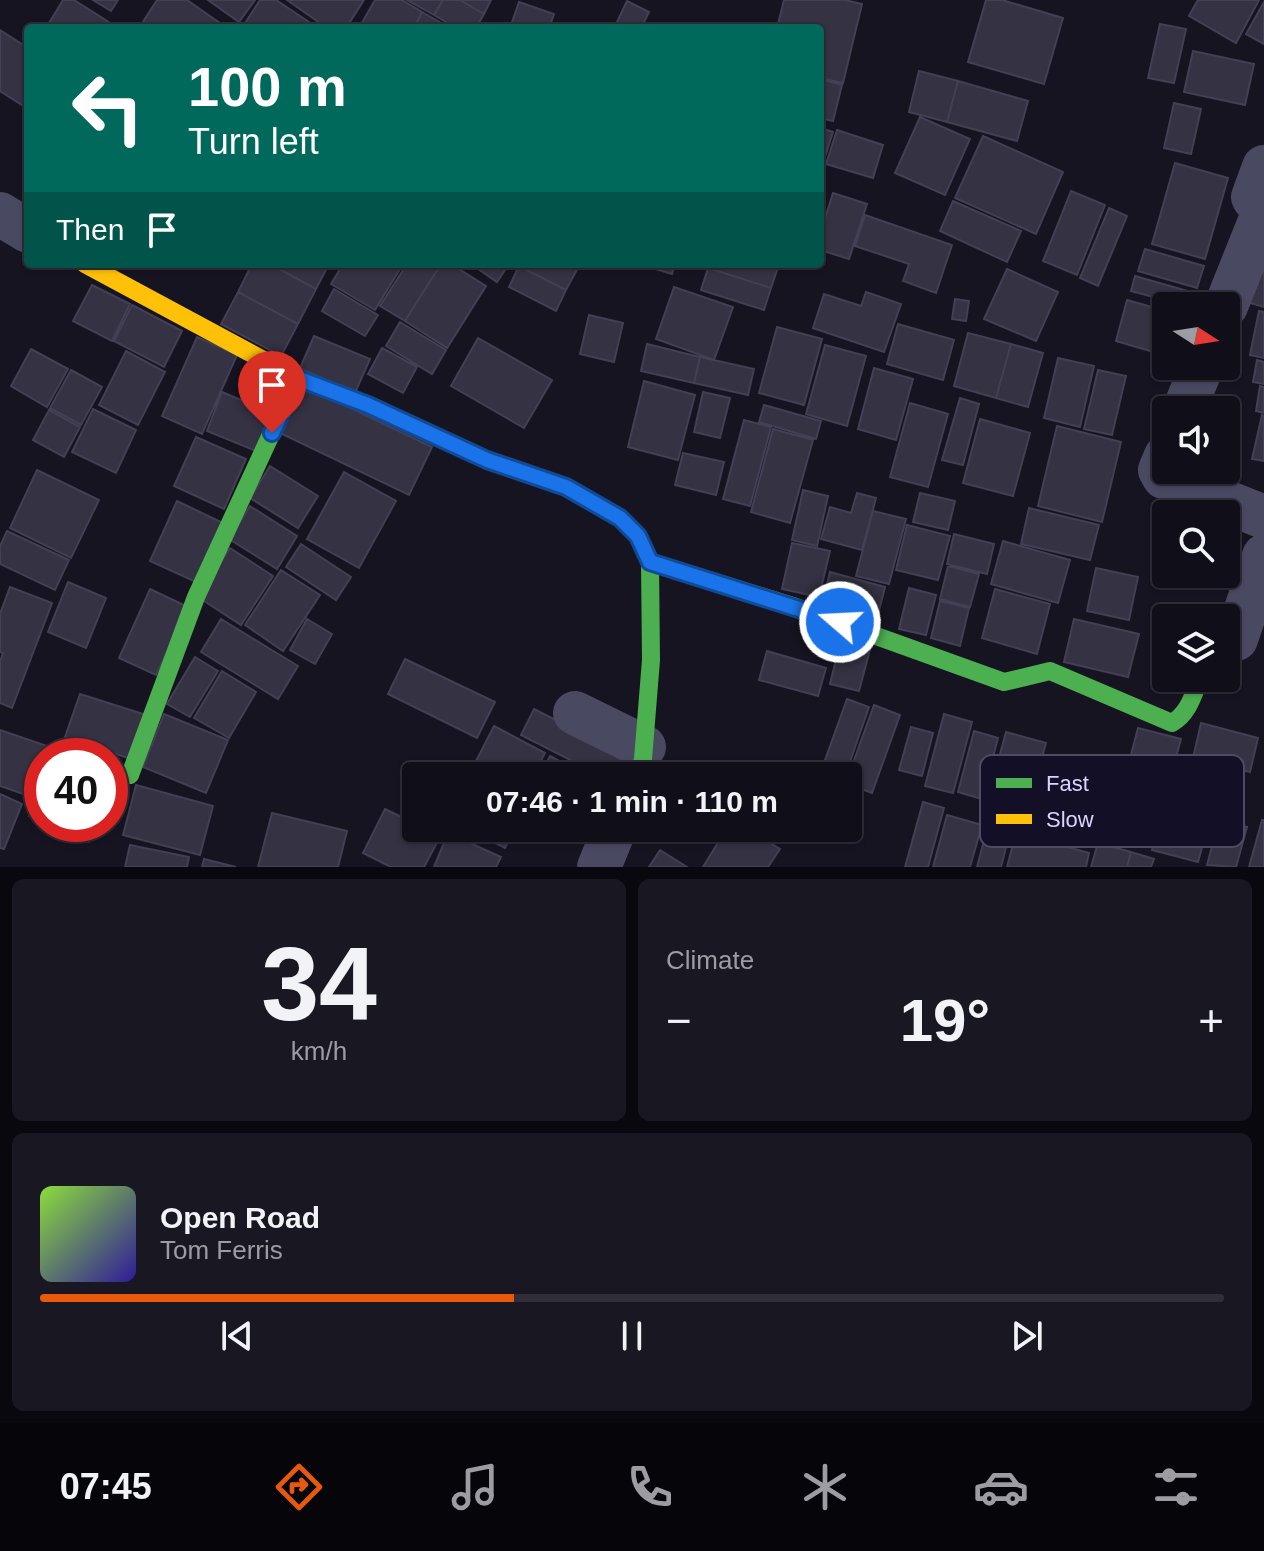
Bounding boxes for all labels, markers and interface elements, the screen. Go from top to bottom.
text: 100 m [188,55,347,118]
icon: left [56,56,160,160]
text: Turn left [188,121,319,162]
icon: arrive [140,208,184,252]
text: Then [56,213,124,246]
north arrow [1152,292,1240,380]
map controls [1152,292,1240,692]
pin [238,351,306,433]
icon: arrive [250,363,294,407]
button: sound [1152,396,1240,484]
button: search [1152,500,1240,588]
position arrow [798,580,882,664]
button: layers [1152,604,1240,692]
speed limit sign: 40 [24,738,128,842]
legend [980,755,1244,847]
text: Fast [1046,771,1089,796]
text: 07:46 · 1 min · 110 m [486,785,778,818]
text: Slow [1046,807,1094,832]
text: 34 [261,926,377,1042]
text: Climate [666,945,754,975]
text: 19° [900,987,990,1054]
text: − [666,996,692,1045]
text: + [1198,996,1224,1045]
text: km/h [291,1036,347,1066]
text: Open Road [160,1201,320,1234]
text: Tom Ferris [160,1235,283,1265]
icon: previous [215,1314,259,1358]
icon: pause [610,1314,654,1358]
icon: next [1005,1314,1049,1358]
icon: directions [271,1459,327,1515]
icon: music [447,1459,503,1515]
icon: phone [622,1459,678,1515]
icon: climate [797,1459,853,1515]
icon: car [973,1459,1029,1515]
icon: filters [1148,1459,1204,1515]
text: 07:45 [60,1466,152,1507]

